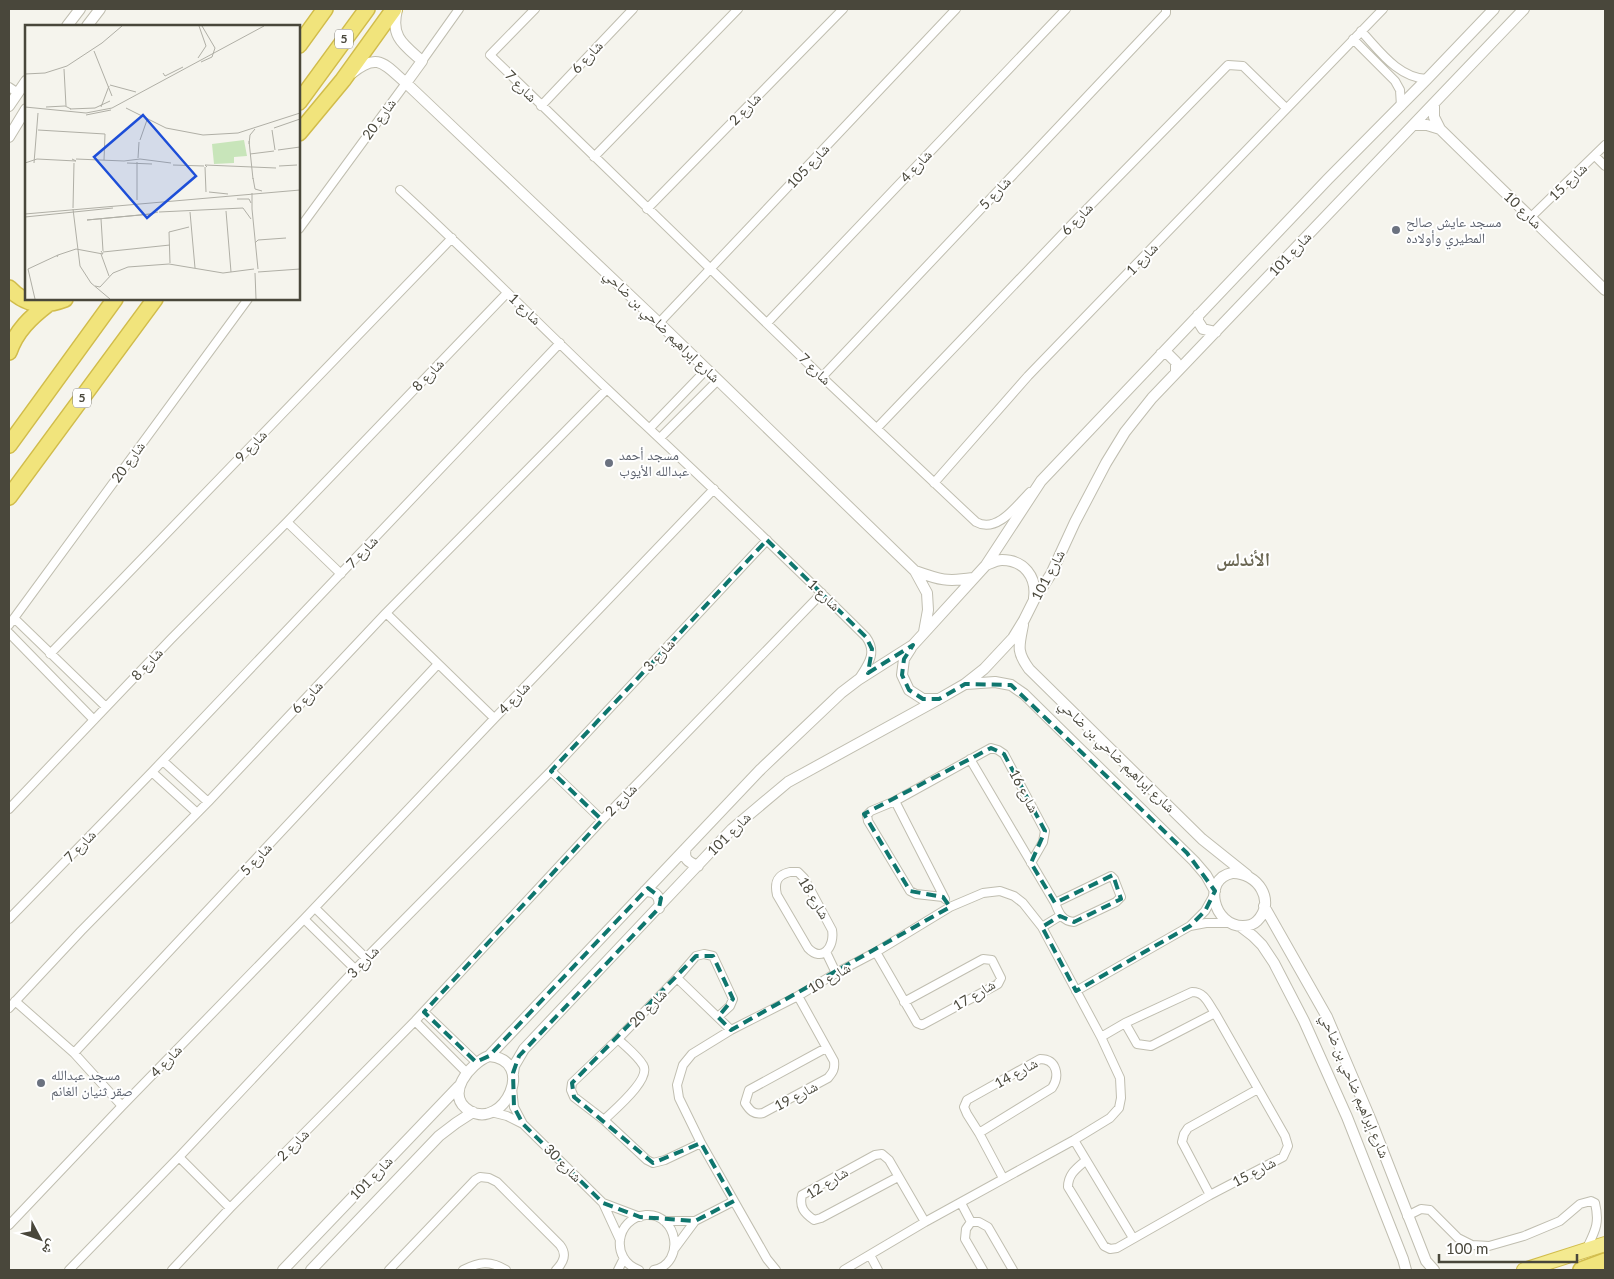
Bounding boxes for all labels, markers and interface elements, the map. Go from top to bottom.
inset map [25,25,300,300]
road number: 5 [335,30,353,48]
street label: شارع 6 [567,37,607,78]
street label: شارع 7 [500,66,541,107]
street label: شارع 2 [725,89,766,130]
street label: شارع 20 [358,95,401,144]
street label: شارع 105 [783,140,834,193]
street label: شارع 4 [896,146,936,187]
street label: شارع 15 [1545,159,1592,205]
street label: شارع 5 [975,173,1015,214]
street label: شارع 10 [1499,187,1546,233]
street label: شارع 6 [1057,199,1098,240]
place label: مسجد عايش صالح المطيري وأولاده [1406,213,1501,250]
marker: مسجد عايش صالح المطيري وأولاده [1390,224,1402,236]
street label: شارع 101 [1265,228,1316,281]
street label: شارع 1 [1122,239,1163,280]
street label: شارع إبراهيم ضاحي بن ضاحي [598,266,724,388]
street label: شارع 1 [504,289,545,330]
street label: شارع 7 [794,349,835,390]
street label: شارع 8 [408,355,449,396]
road number: 5 [73,388,91,408]
street label: شارع 9 [231,426,272,467]
street label: شارع 20 [107,438,150,487]
place label: مسجد أحمد عبدالله الأيوب [619,446,689,480]
marker: مسجد أحمد عبدالله الأيوب [603,457,615,469]
street label: شارع 7 [342,532,382,573]
street label: شارع 101 [1027,547,1070,604]
district label: الأندلس [1216,547,1270,571]
street label: شارع 1 [803,575,844,616]
street label: شارع 3 [639,635,679,676]
street label: شارع 8 [127,644,167,685]
street label: شارع 6 [287,677,327,718]
street label: شارع 4 [494,678,535,719]
street label: شارع إبراهيم ضاحي بن ضاحي [1053,696,1179,818]
street label: شارع 16 [1004,766,1043,816]
street label: شارع 2 [601,780,642,821]
street label: شارع 101 [703,808,755,860]
street label: شارع 7 [60,826,101,867]
street label: شارع 5 [236,839,276,880]
street label: شارع 18 [793,873,834,923]
street label: شارع 3 [343,942,384,983]
street label: شارع 10 [804,959,854,998]
street label: شارع 17 [949,975,999,1016]
street label: شارع 20 [625,985,671,1032]
street label: شارع إبراهيم ضاحي بن ضاحي [1314,1011,1394,1162]
street label: شارع 4 [146,1041,187,1082]
street label: شارع 14 [991,1054,1041,1093]
place label: مسجد عبدالله صقر ثنيان الغانم [51,1066,133,1101]
marker: مسجد عبدالله صقر ثنيان الغانم [35,1077,47,1089]
street label: شارع 19 [771,1077,821,1116]
street label: شارع 2 [273,1125,314,1166]
street label: شارع 30 [540,1140,586,1186]
street label: شارع 101 [346,1152,397,1205]
street label: شارع 15 [1229,1153,1279,1192]
street label: شارع 12 [803,1163,852,1204]
north arrow [15,1214,65,1264]
scale bar [1439,1232,1576,1264]
text: ش [38,1236,61,1259]
text: 100 m [1446,1239,1488,1257]

